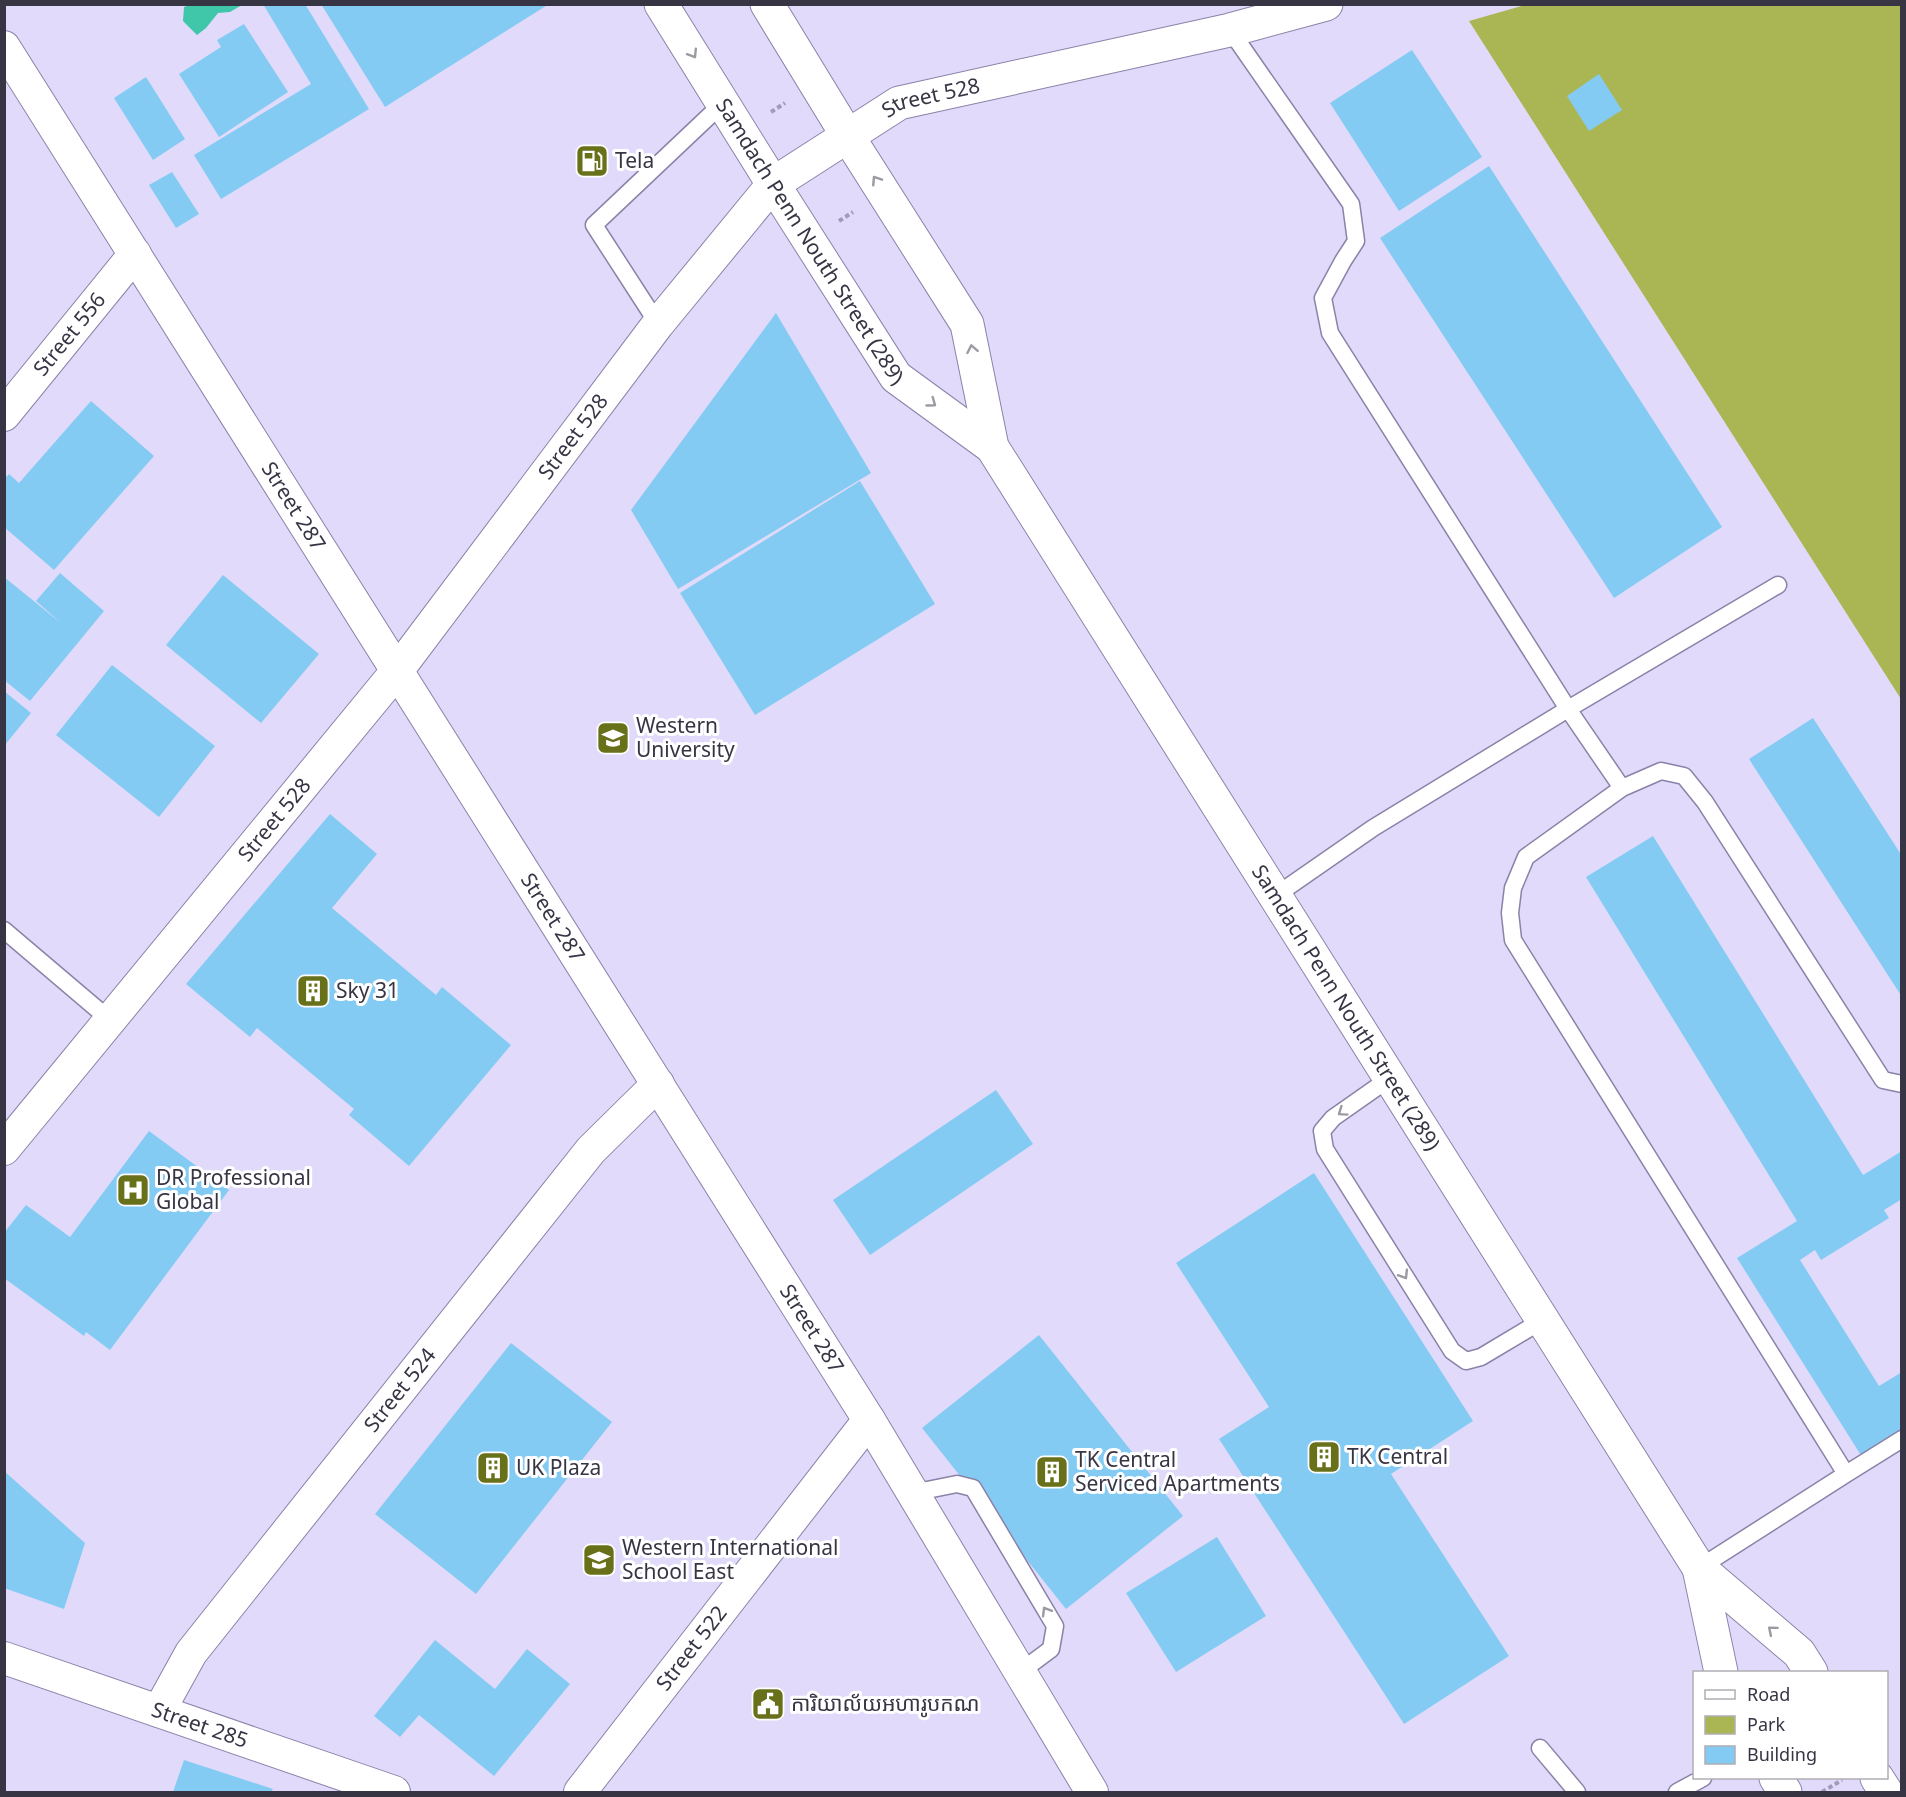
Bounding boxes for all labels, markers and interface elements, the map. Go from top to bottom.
one-way arrow [685,48,697,58]
street label: Street 528 [876,71,982,124]
street label: Samdach Penn Nouth Street (289) [710,93,909,391]
fuel station icon: Tela [574,143,610,179]
place label: Tela [615,146,654,174]
one-way arrow [873,176,884,187]
street label: Street 556 [26,286,111,381]
one-way arrow [966,344,979,354]
street label: Street 528 [531,388,614,485]
one-way arrow [925,396,936,407]
street label: Street 287 [256,456,333,556]
place label: Western University [636,711,735,763]
school or university icon: Western University [595,720,631,756]
street label: Street 528 [231,772,316,867]
street label: Samdach Penn Nouth Street (289) [1246,859,1447,1156]
street label: Street 287 [515,867,592,967]
building icon: Sky 31 [295,973,331,1009]
place label: Sky 31 [336,976,399,1004]
one-way arrow [1338,1105,1349,1116]
place label: DR Professional Global [156,1163,311,1215]
hospital icon: DR Professional Global [115,1172,151,1208]
one-way arrow [1396,1269,1408,1279]
street label: Street 287 [774,1278,851,1378]
street label: Street 524 [357,1342,441,1438]
building icon: TK Central [1306,1439,1342,1475]
place label: TK Central [1347,1442,1448,1470]
place label: TK Central Serviced Apartments [1075,1445,1280,1497]
building icon: UK Plaza [475,1450,511,1486]
place label: UK Plaza [516,1453,601,1481]
building icon: TK Central Serviced Apartments [1034,1454,1070,1490]
place label: Western International School East [622,1533,838,1585]
school or university icon: Western International School East [581,1542,617,1578]
street label: Street 522 [649,1600,733,1696]
one-way arrow [1042,1607,1053,1617]
one-way arrow [1768,1626,1779,1637]
legend [1693,1671,1888,1779]
text: Road [1747,1682,1790,1706]
public building icon: ការិយាល័យអហារូបកណ [750,1686,786,1722]
place label: ការិយាល័យអហារូបកណ [791,1689,980,1718]
street label: Street 285 [148,1695,252,1754]
text: Park [1747,1712,1785,1736]
text: Building [1747,1742,1817,1766]

